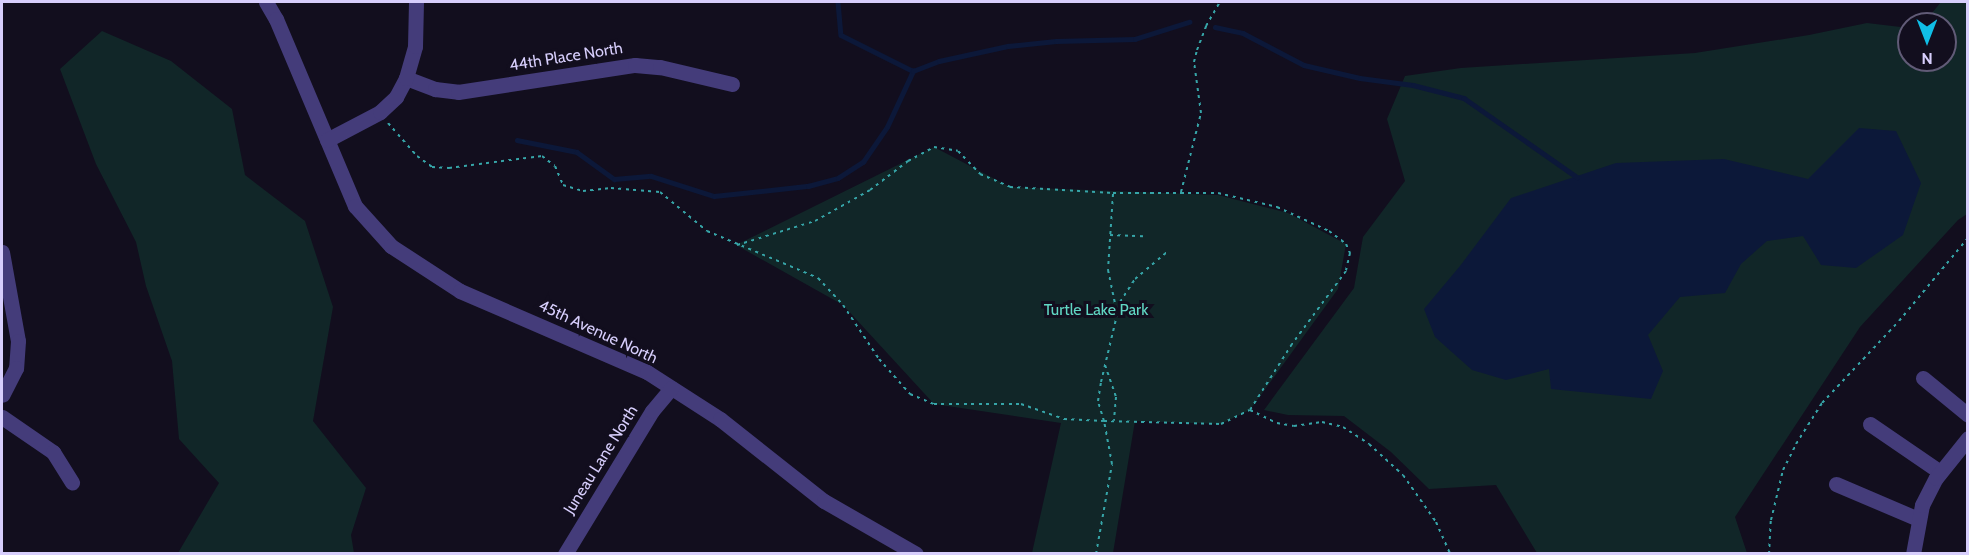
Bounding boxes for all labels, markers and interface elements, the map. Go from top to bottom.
north arrow [1897,12,1957,72]
street label: 44th Place North [508,39,624,75]
text: N [1921,49,1933,68]
street label: 45th Avenue North [536,296,660,368]
park label: Turtle Lake Park [1044,300,1148,320]
street label: Juneau Lane North [560,402,642,518]

